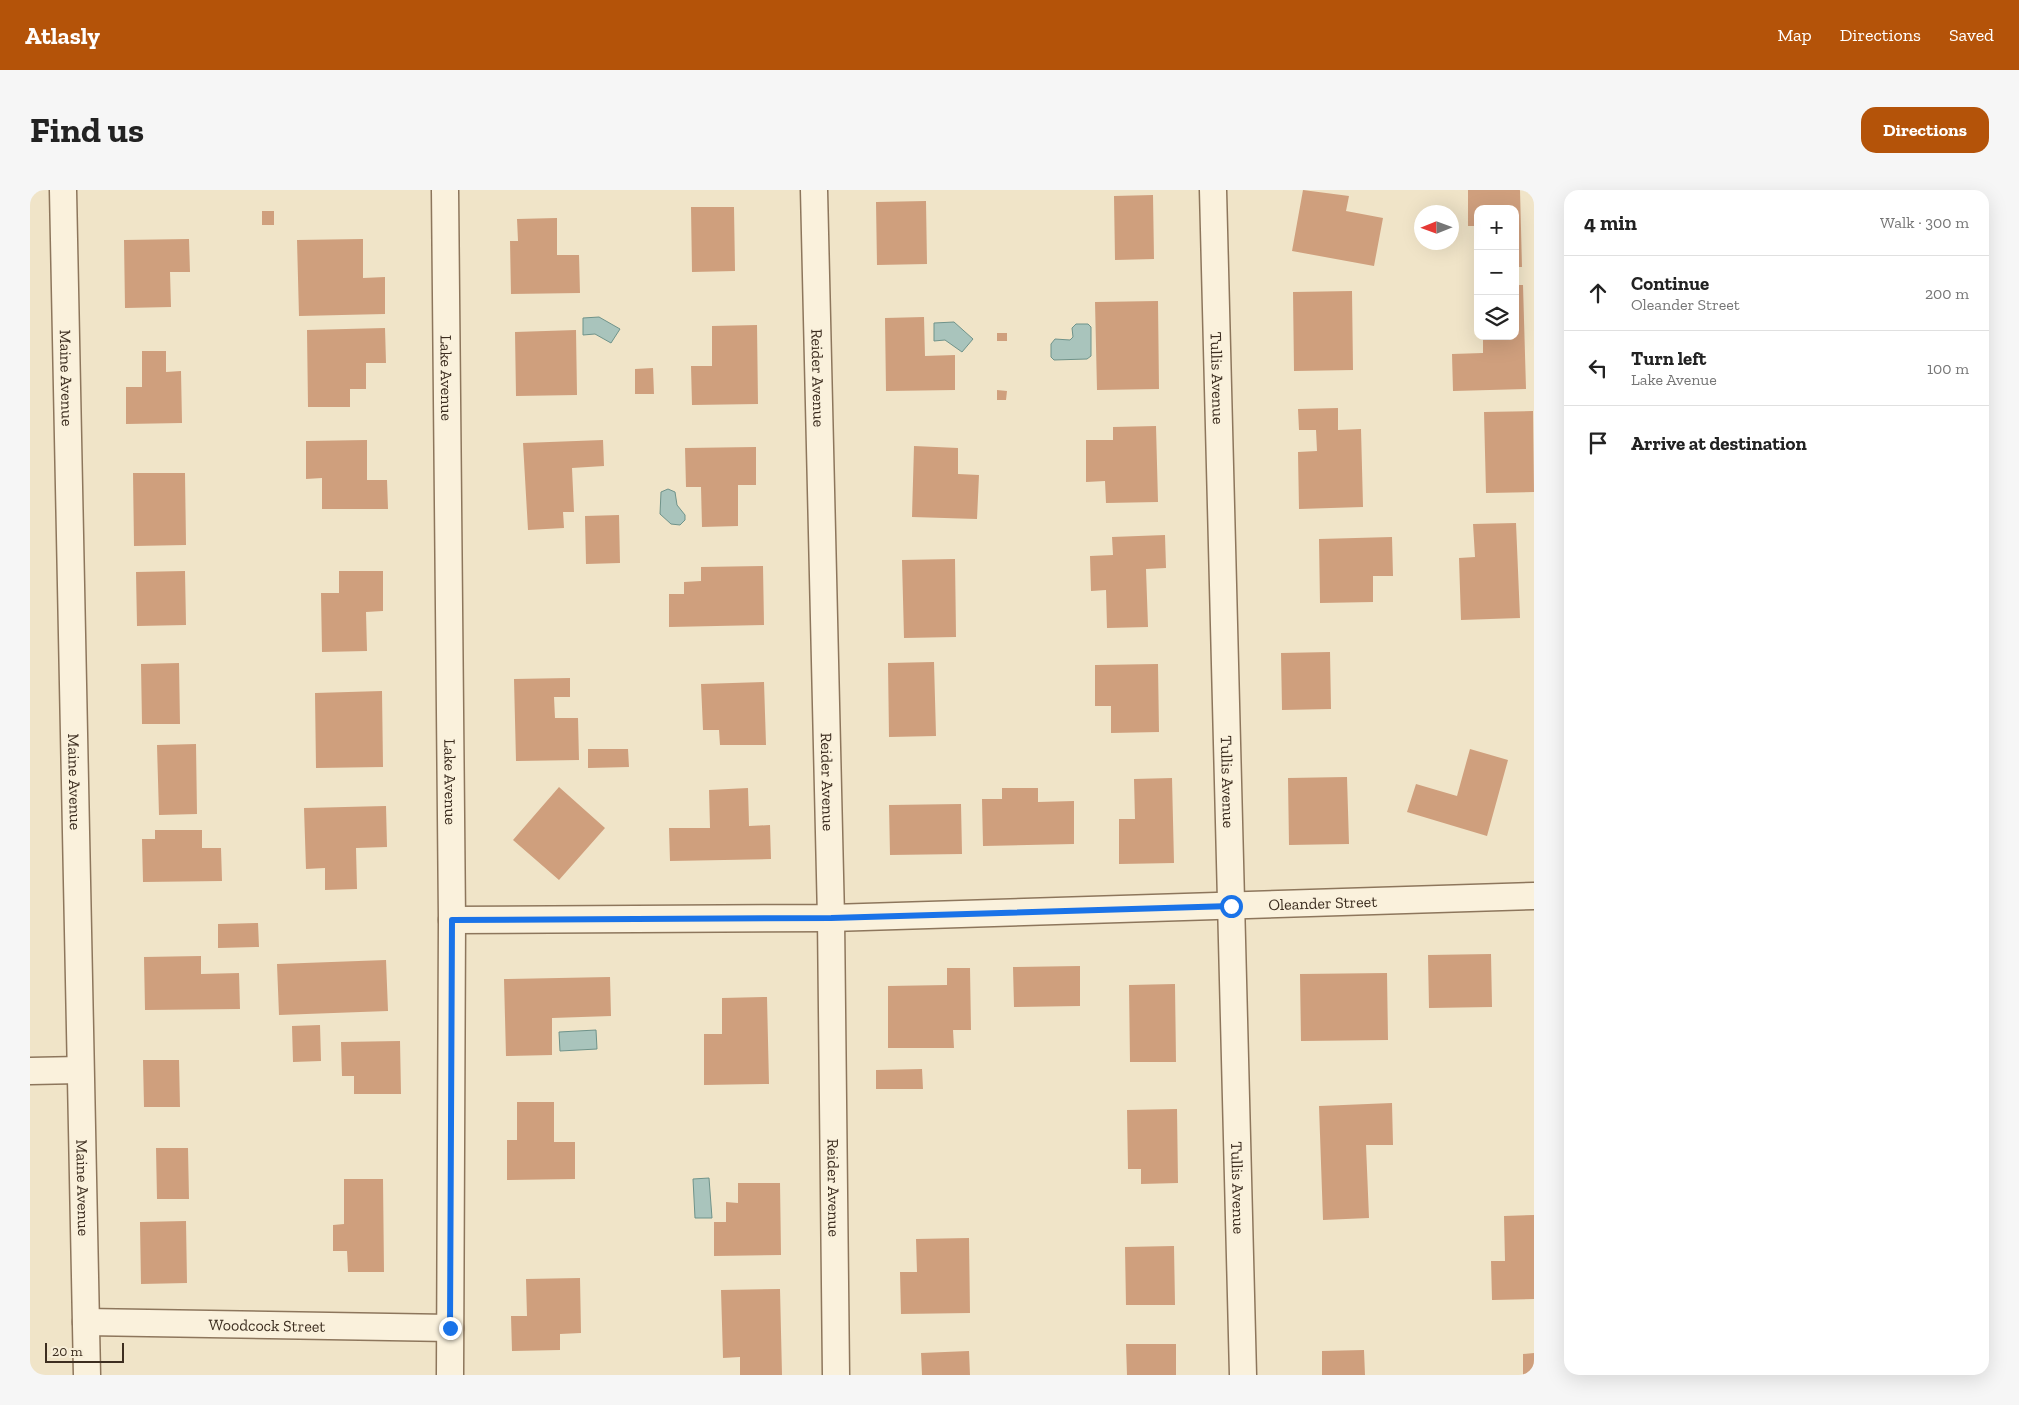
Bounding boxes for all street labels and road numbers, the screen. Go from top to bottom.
street label: Maine Avenue [56,329,77,427]
street label: Reider Avenue [807,329,829,427]
street label: Tullis Avenue [1207,331,1228,425]
street label: Lake Avenue [436,335,456,421]
street label: Reider Avenue [817,732,838,831]
street label: Maine Avenue [64,733,85,830]
street label: Tullis Avenue [1217,735,1238,828]
street label: Lake Avenue [440,739,460,825]
street label: Oleander Street [1268,892,1378,914]
street label: Reider Avenue [823,1138,843,1237]
street label: Maine Avenue [72,1139,93,1236]
street label: Tullis Avenue [1227,1141,1248,1234]
street label: Woodcock Street [208,1315,326,1336]

